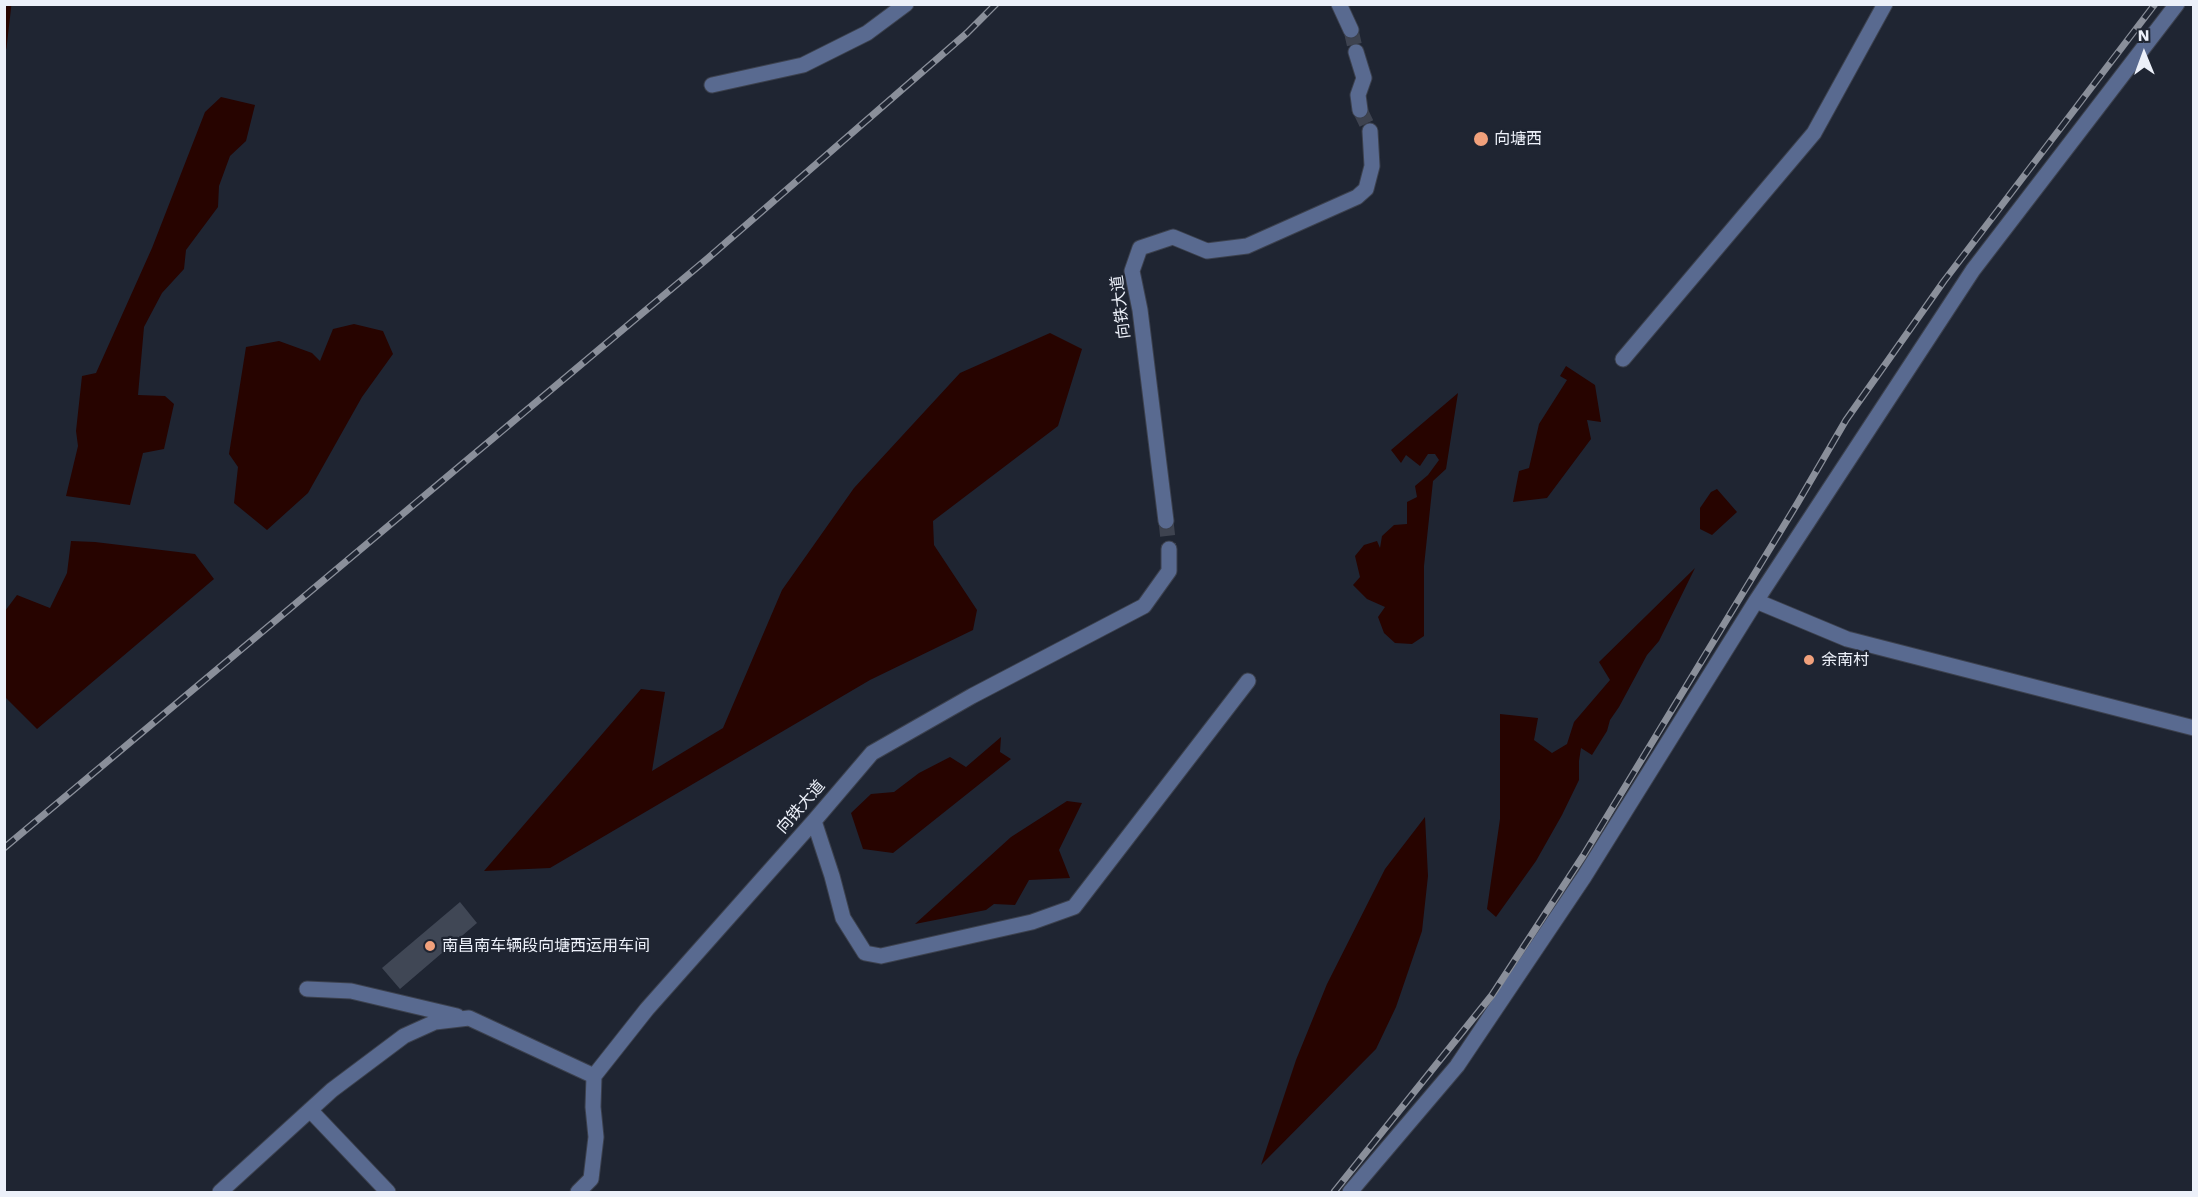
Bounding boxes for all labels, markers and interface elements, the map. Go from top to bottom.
north arrow [2114,24,2174,84]
text: N [2138,26,2150,45]
place label: 向塘西 [1494,129,1542,149]
marker: 向塘西 [1472,130,1490,148]
street label: 向铁大道 [1108,274,1134,340]
place label: 余南村 [1821,650,1869,670]
marker: 余南村 [1802,653,1816,667]
street label: 向铁大道 [773,777,829,837]
place label: 南昌南车辆段向塘西运用车间 [442,936,650,956]
marker: 南昌南车辆段向塘西运用车间 [423,939,437,953]

